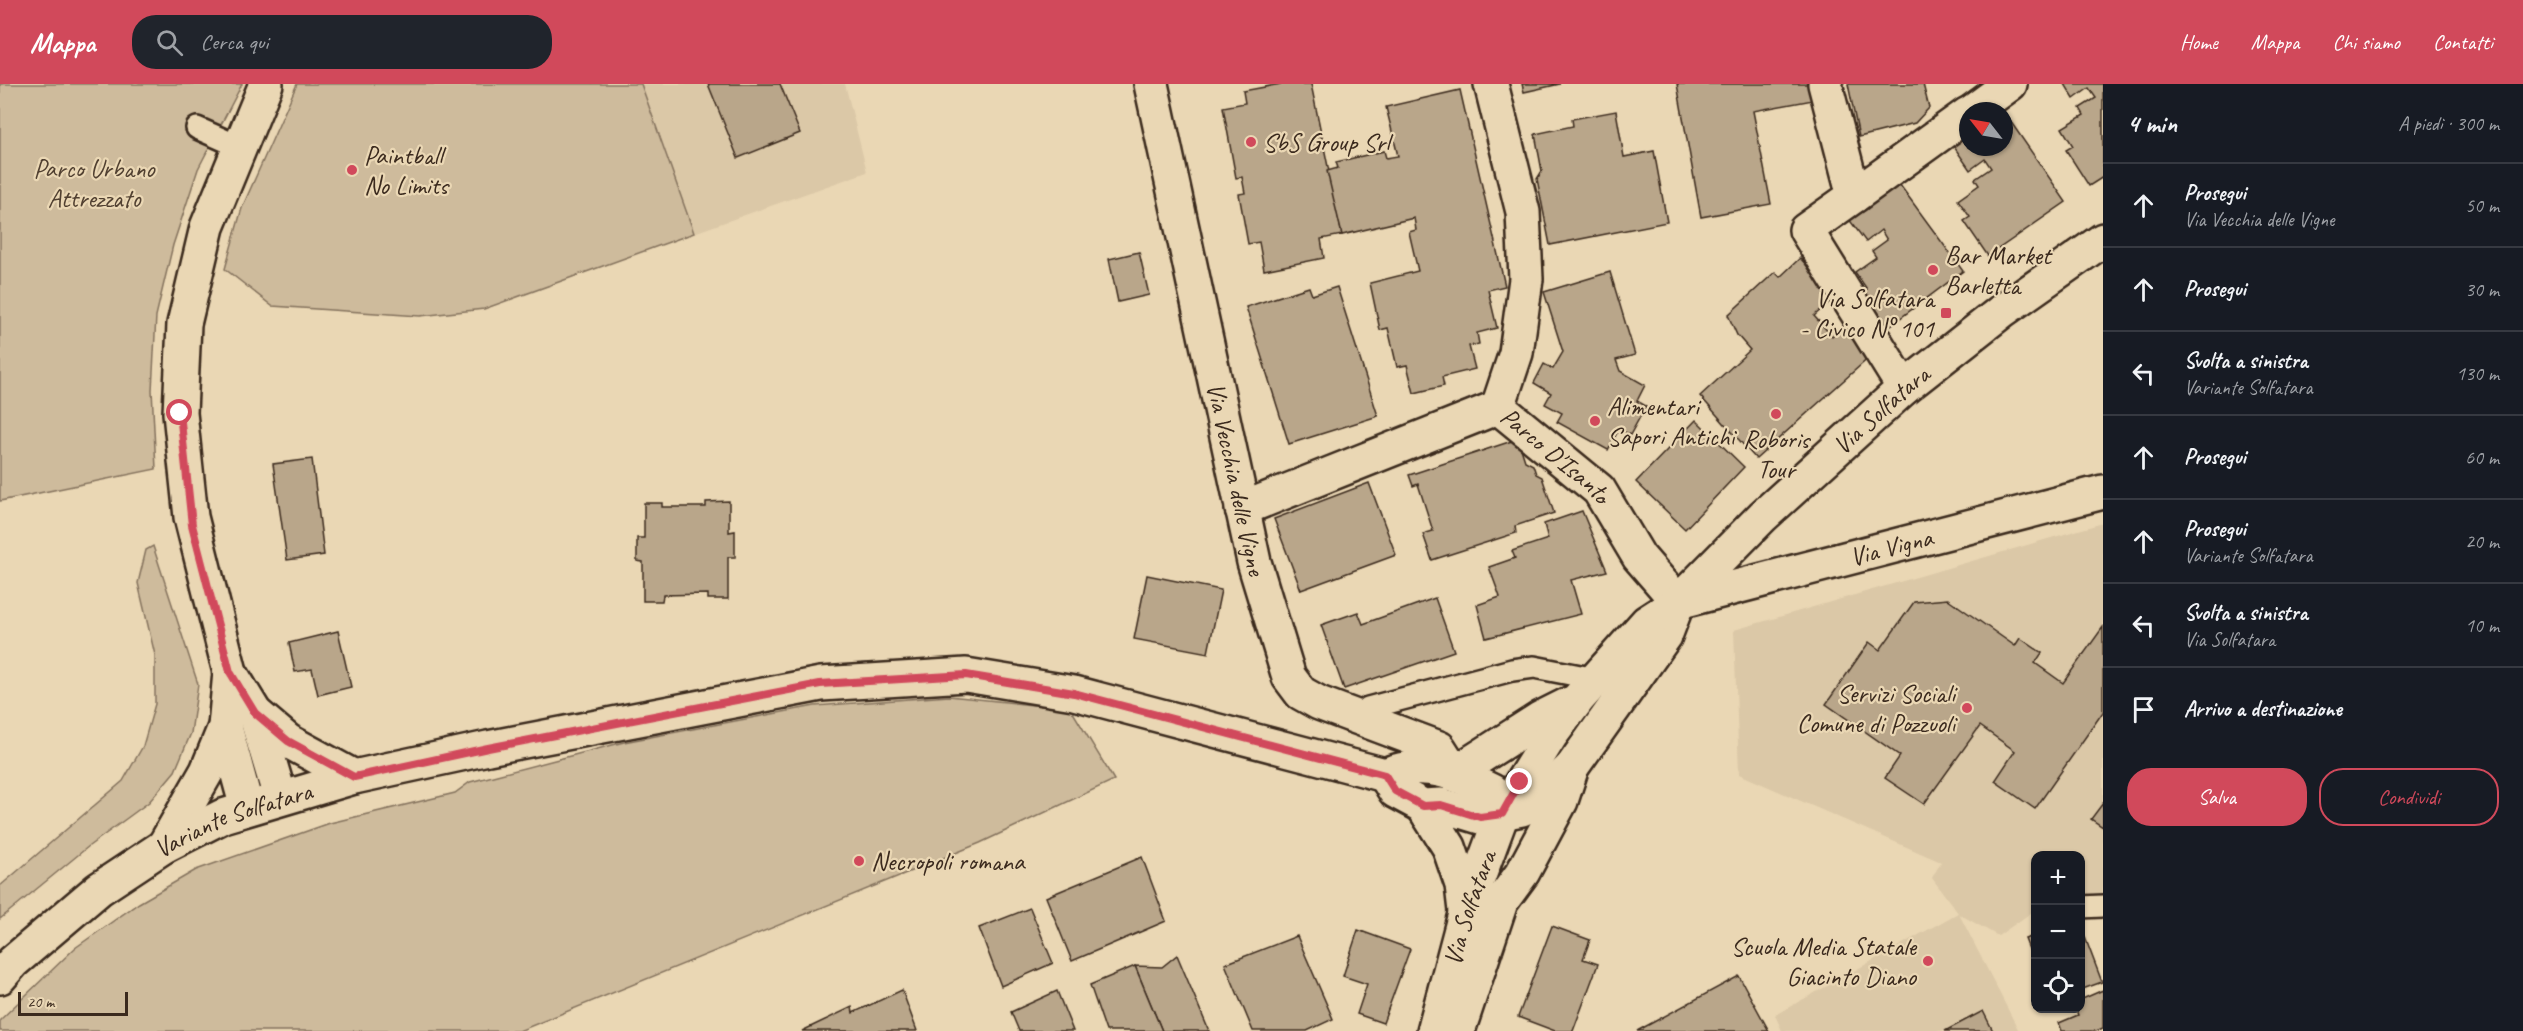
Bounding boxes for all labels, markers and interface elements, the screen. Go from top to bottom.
search box [132,15,552,69]
text: Mappa [30,25,96,60]
icon: search [153,26,186,59]
text: Cerca qui [201,28,268,56]
text: Home [2180,29,2218,55]
text: Mappa [2251,29,2299,55]
text: Chi siamo [2332,29,2400,55]
text: Contatti [2433,29,2493,55]
north arrow [1959,102,2013,156]
text: 4 min [2127,107,2177,140]
text: A piedi · 300 m [2398,111,2499,136]
place label: SbS Group Srl [1263,126,1394,159]
marker: SbS Group Srl [1244,135,1258,149]
place label: Paintball No Limits [364,139,450,202]
park label: Parco Urbano Attrezzato [33,152,156,215]
marker: Paintball No Limits [345,163,359,177]
text: Prosegui [2184,179,2246,207]
icon: ahead [2127,189,2160,222]
text: 50 m [2465,193,2499,218]
text: Via Vecchia delle Vigne [2184,207,2335,232]
place label: Bar Market Barletta [1945,239,2053,302]
marker: Bar Market Barletta [1926,263,1940,277]
icon: ahead [2127,273,2160,306]
text: Prosegui [2184,275,2246,303]
text: 30 m [2465,277,2499,302]
place label: Via Solfatara - Civico N° 101 [1799,282,1936,345]
marker: Via Solfatara - Civico N° 101 [1939,306,1953,320]
text: Svolta a sinistra [2184,347,2308,375]
street label: Via Solfatara [1826,356,1938,461]
icon: left [2127,357,2160,390]
text: 130 m [2456,361,2499,386]
text: Variante Solfatara [2184,375,2312,400]
street label: Via Vecchia delle Vigne [1199,380,1274,581]
place label: Alimentari Sapori Antichi [1607,390,1738,453]
route start [166,399,192,425]
street label: Parco D'Isanto [1494,399,1621,511]
marker: Roboris Tour [1769,407,1783,421]
marker: Alimentari Sapori Antichi [1588,414,1602,428]
place label: Roboris Tour [1743,423,1811,486]
icon: ahead [2127,441,2160,474]
text: Prosegui [2184,443,2246,471]
text: 60 m [2465,445,2499,470]
text: Prosegui [2184,515,2246,543]
street label: Via Vigna [1846,520,1938,573]
icon: ahead [2127,525,2160,558]
text: 20 m [2465,529,2499,554]
text: Variante Solfatara [2184,543,2312,568]
text: Svolta a sinistra [2184,599,2308,627]
icon: left [2127,609,2160,642]
text: 10 m [2465,613,2499,638]
text: Via Solfatara [2184,627,2275,652]
place label: Servizi Sociali Comune di Pozzuoli [1797,677,1958,740]
icon: arrive [2127,693,2160,726]
text: Arrivo a destinazione [2184,695,2342,723]
marker: Servizi Sociali Comune di Pozzuoli [1960,701,1974,715]
route end [1506,768,1532,794]
button: Salva [2127,768,2307,826]
button: Condividi [2319,768,2499,826]
street label: Variante Solfatara [147,774,317,865]
street label: Via Solfatara [1436,844,1504,969]
place label: Necropoli romana [871,845,1026,878]
map controls [2031,851,2085,1013]
button: + [2031,851,2085,905]
marker: Necropoli romana [852,854,866,868]
button: − [2031,905,2085,959]
place label: Scuola Media Statale Giacinto Diano [1731,930,1918,993]
marker: Scuola Media Statale Giacinto Diano [1921,954,1935,968]
button: locate [2031,959,2085,1013]
scale bar [18,989,128,1016]
text: 20 m [27,992,54,1012]

